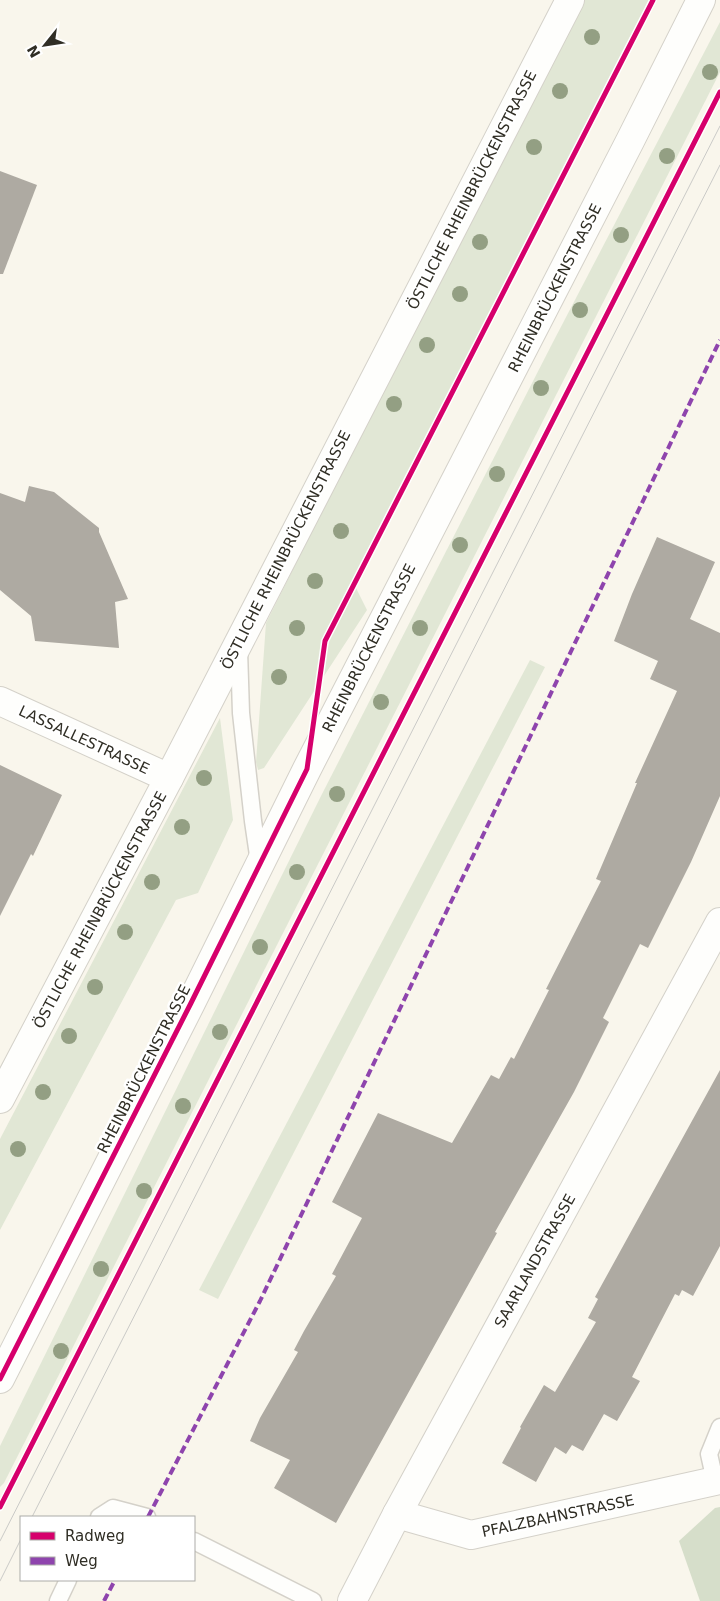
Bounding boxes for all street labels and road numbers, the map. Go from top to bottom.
street label: ÖSTLICHE RHEINBRÜCKENSTRASSE [403,67,540,313]
street label: RHEINBRÜCKENSTRASSE [504,200,605,375]
street label: ÖSTLICHE RHEINBRÜCKENSTRASSE [217,427,354,673]
street label: RHEINBRÜCKENSTRASSE [318,560,419,735]
street label: LASSALLESTRASSE [16,702,152,778]
street label: ÖSTLICHE RHEINBRÜCKENSTRASSE [29,788,170,1032]
street label: RHEINBRÜCKENSTRASSE [93,981,194,1156]
street label: SAARLANDSTRASSE [491,1191,579,1331]
street label: PFALZBAHNSTRASSE [480,1491,636,1541]

